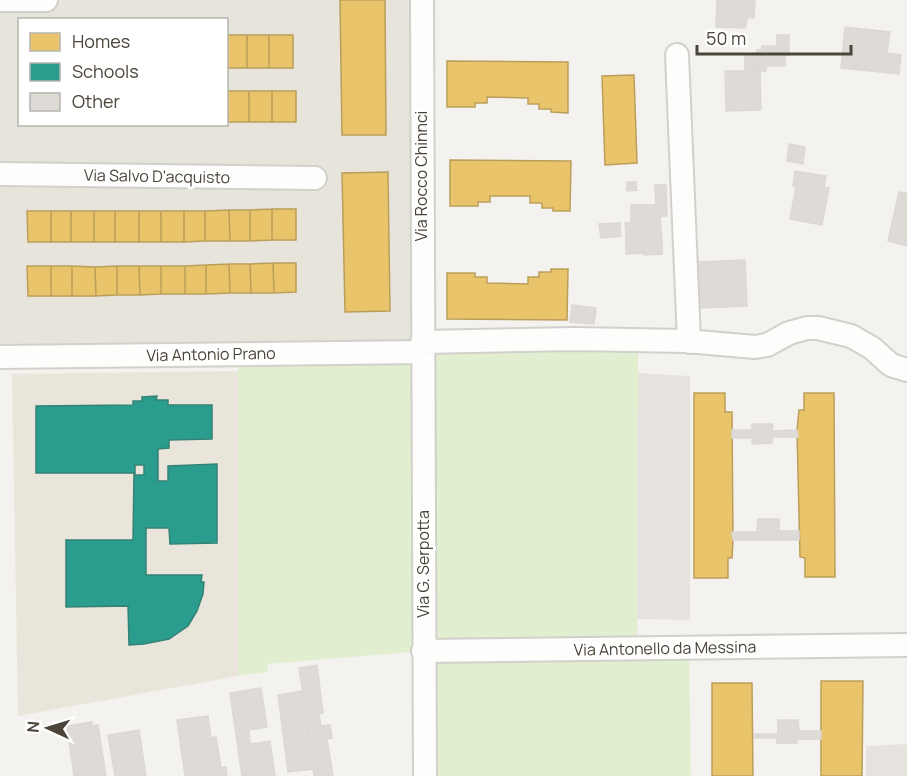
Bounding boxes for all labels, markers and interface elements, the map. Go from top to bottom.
legend [18,18,228,126]
scale bar [697,18,852,56]
text: 50 m [706,26,746,50]
text: Homes [72,29,130,53]
text: Schools [72,59,139,83]
text: Other [72,89,120,113]
street label: Via Rocco Chinnci [410,111,432,241]
street label: Via Salvo D'acquisto [84,164,230,188]
street label: Via Antonio Prano [146,342,276,366]
street label: Via G. Serpotta [412,510,434,618]
street label: Via Antonello da Messina [574,635,756,661]
north arrow [18,698,78,758]
text: N [22,720,44,733]

